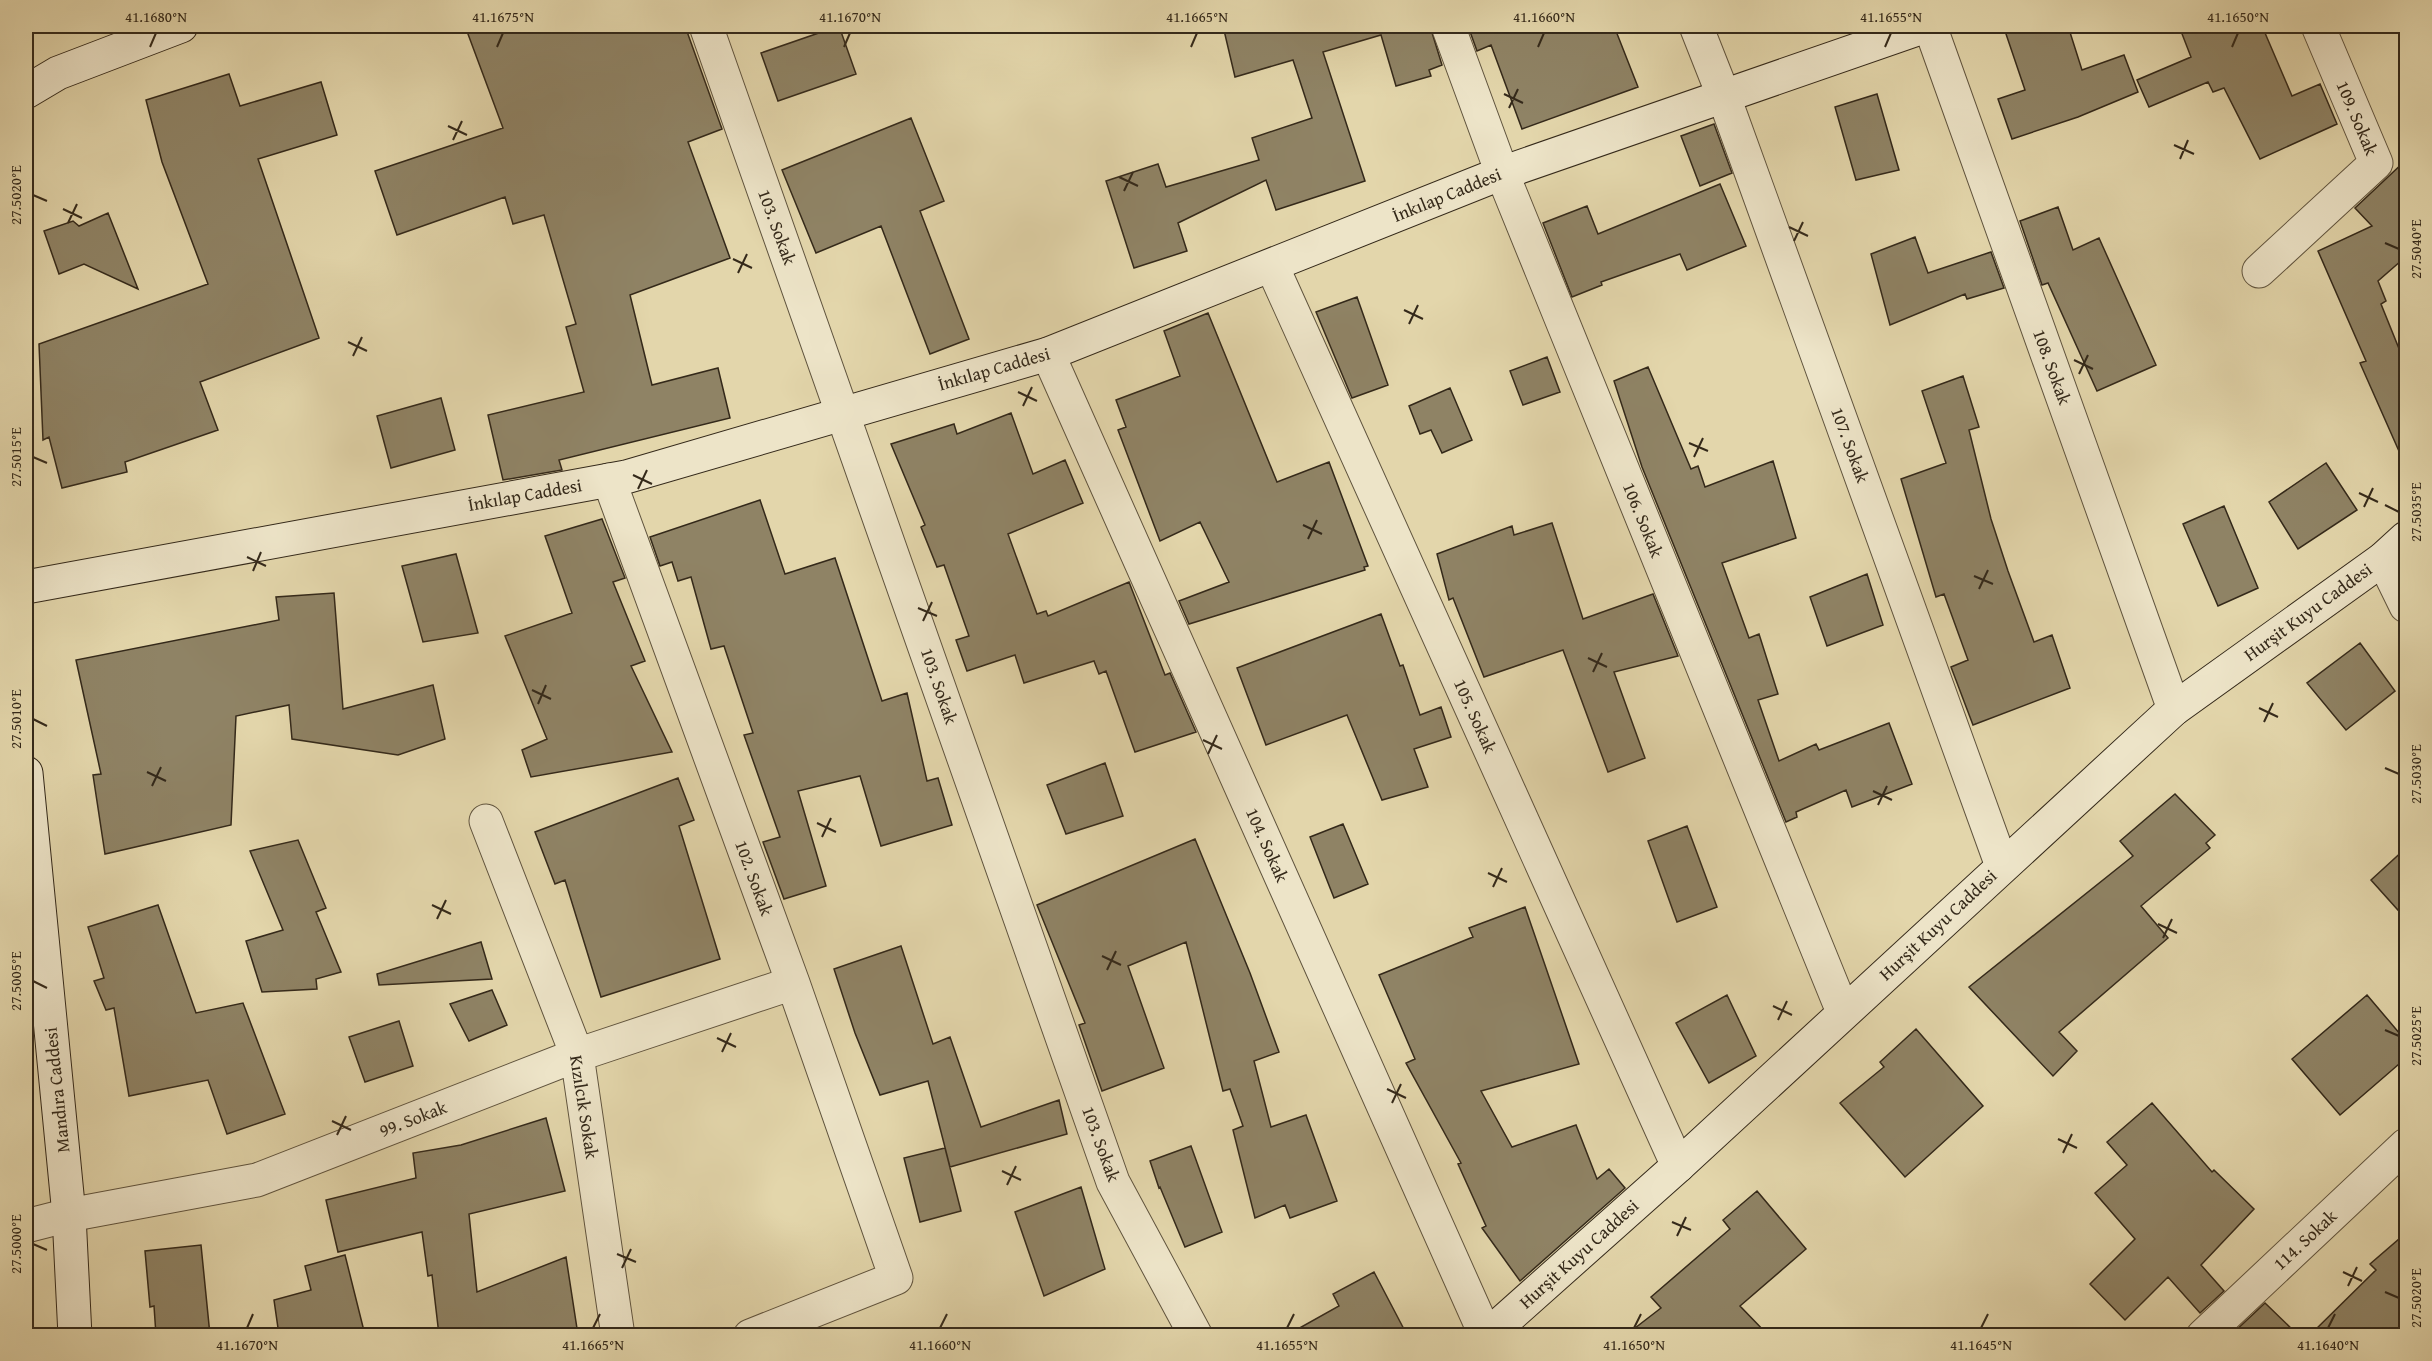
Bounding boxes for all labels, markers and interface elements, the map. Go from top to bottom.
text: 41.1680°N [125,6,187,27]
text: 41.1675°N [472,6,534,27]
text: 41.1670°N [819,6,881,27]
text: 41.1665°N [1166,6,1228,27]
text: 41.1660°N [1513,6,1575,27]
text: 41.1655°N [1860,6,1922,27]
text: 41.1650°N [2207,6,2269,27]
street label: 109. Sokak [2330,76,2386,160]
street label: İnkılap Caddesi [1388,160,1505,229]
text: 27.5020°E [5,165,26,225]
street label: 103. Sokak [751,185,804,269]
text: 27.5040°E [2405,219,2426,279]
street label: 108. Sokak [2026,325,2079,409]
street label: İnkılap Caddesi [935,340,1053,397]
street label: 107. Sokak [1824,403,1877,487]
text: 27.5015°E [5,427,26,487]
street label: İnkılap Caddesi [466,471,584,518]
street label: 106. Sokak [1616,478,1671,562]
text: 27.5035°E [2405,482,2426,542]
street label: Hurşit Kuyu Caddesi [2238,556,2377,667]
street label: 103. Sokak [914,644,965,728]
street label: 105. Sokak [1447,674,1504,758]
text: 27.5010°E [5,689,26,749]
text: 27.5030°E [2405,744,2426,804]
street label: 104. Sokak [1239,803,1296,887]
street label: 102. Sokak [728,836,781,920]
street label: Hurşit Kuyu Caddesi [1873,863,2003,987]
text: 27.5005°E [5,951,26,1011]
text: 27.5025°E [2405,1006,2426,1066]
street label: Mandıra Caddesi [36,1026,77,1154]
street label: Kızılcık Sokak [563,1053,606,1162]
street label: 99. Sokak [375,1093,451,1144]
street label: 103. Sokak [1075,1102,1128,1186]
street label: Hurşit Kuyu Caddesi [1513,1192,1644,1315]
street label: 114. Sokak [2267,1202,2343,1276]
text: 27.5000°E [5,1214,26,1274]
text: 27.5020°E [2405,1268,2426,1328]
text: 41.1670°N [216,1334,278,1355]
text: 41.1665°N [562,1334,624,1355]
text: 41.1660°N [909,1334,971,1355]
text: 41.1655°N [1256,1334,1318,1355]
text: 41.1650°N [1603,1334,1665,1355]
text: 41.1645°N [1950,1334,2012,1355]
text: 41.1640°N [2297,1334,2359,1355]

